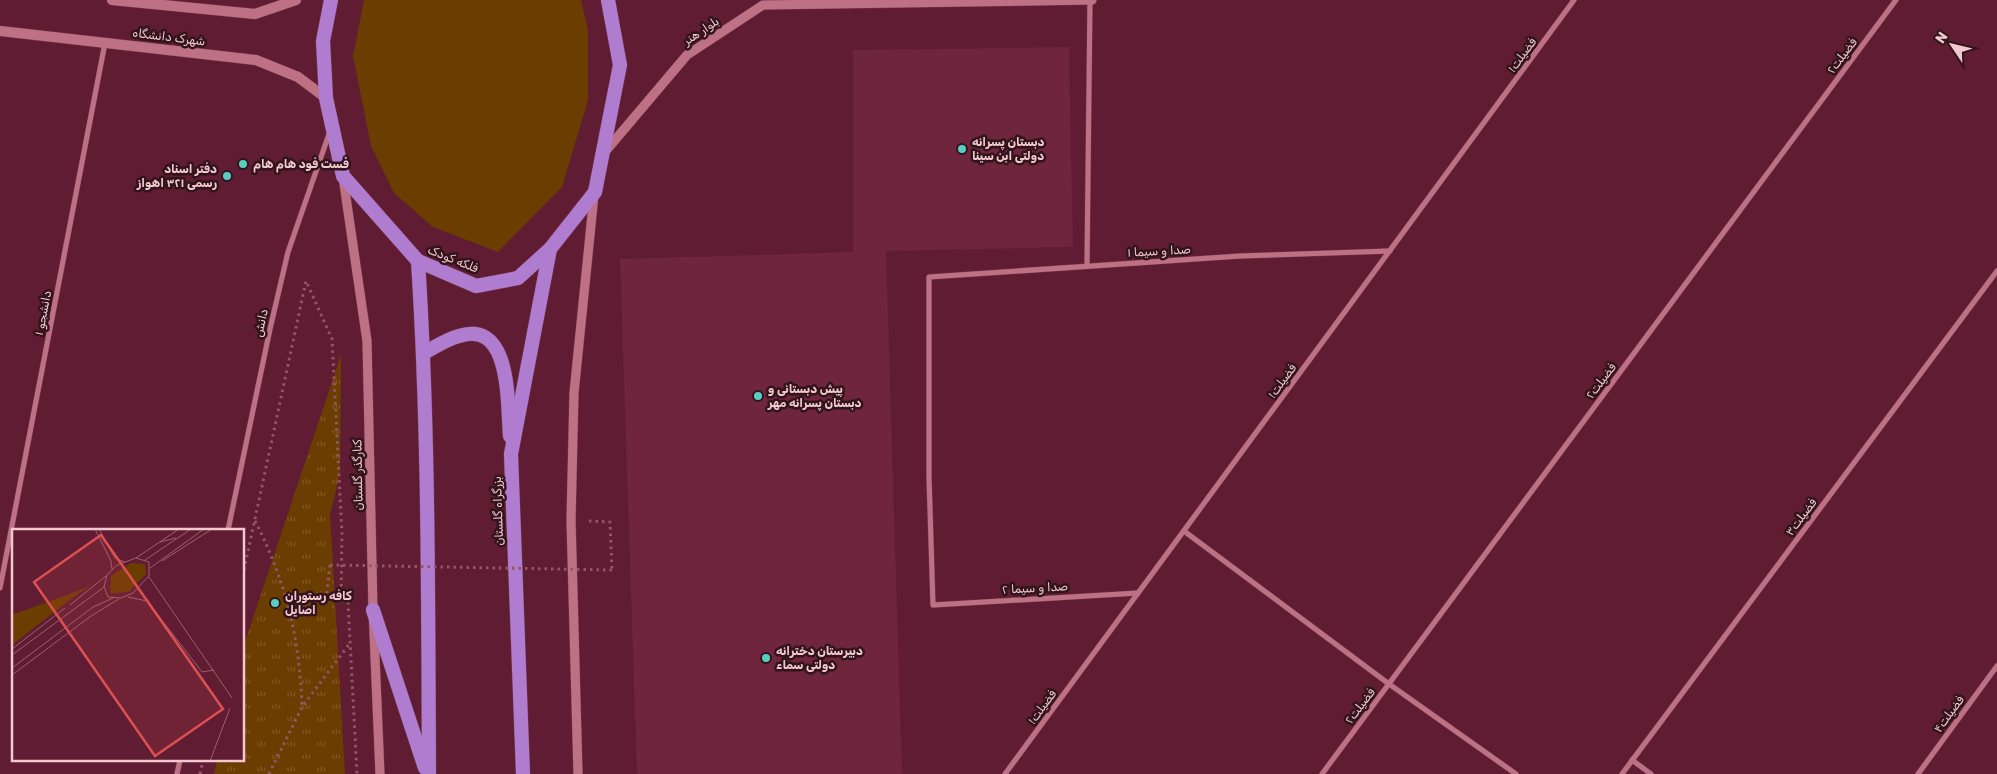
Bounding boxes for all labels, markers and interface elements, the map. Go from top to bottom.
street label: بلوار هنر [680,14,722,49]
north arrow [1927,20,1977,70]
street label: شهرک دانشگاه [132,26,206,49]
text: N [1932,29,1952,47]
street label: فضیلت۱ [1505,35,1539,75]
street label: فضیلت۲ [1824,35,1860,77]
place label: دبستان پسرانه دولتی ابن سینا [972,135,1045,163]
marker: دبستان پسرانه دولتی ابن سینا [956,143,968,155]
place label: فست فود هام هام [253,157,349,173]
marker: فست فود هام هام [237,158,249,170]
place label: دفتر اسناد رسمی ۳۲۱ اهواز [136,162,217,190]
marker: دفتر اسناد رسمی ۳۲۱ اهواز [221,170,233,182]
street label: فلکه کودک [425,242,481,277]
street label: صدا و سیما ۱ [1127,242,1191,261]
street label: دانشجو ۱ [32,289,55,337]
street label: دانش [251,307,271,339]
street label: فضیلت۲ [1583,360,1619,402]
street label: فضیلت۱ [1265,361,1299,401]
place label: پیش دبستانی و دبستان پسرانه مهر [767,382,862,412]
marker: پیش دبستانی و دبستان پسرانه مهر [752,390,764,402]
street label: کنارگذر گلستان [350,439,367,511]
street label: بزرگراه گلستان [490,476,507,546]
street label: فضیلت۳ [1782,495,1820,538]
inset map [12,529,245,762]
street label: صدا و سیما ۲ [1002,579,1068,598]
place label: کافه رستوران اصایل [285,589,352,617]
marker: کافه رستوران اصایل [269,597,281,609]
place label: دبیرستان دخترانه دولتی سماء [776,644,863,672]
marker: دبیرستان دخترانه دولتی سماء [760,652,772,664]
street label: فضیلت۲ [1342,685,1378,727]
street label: فضیلت۱ [1025,687,1059,727]
street label: فضیلت۴ [1931,693,1967,735]

